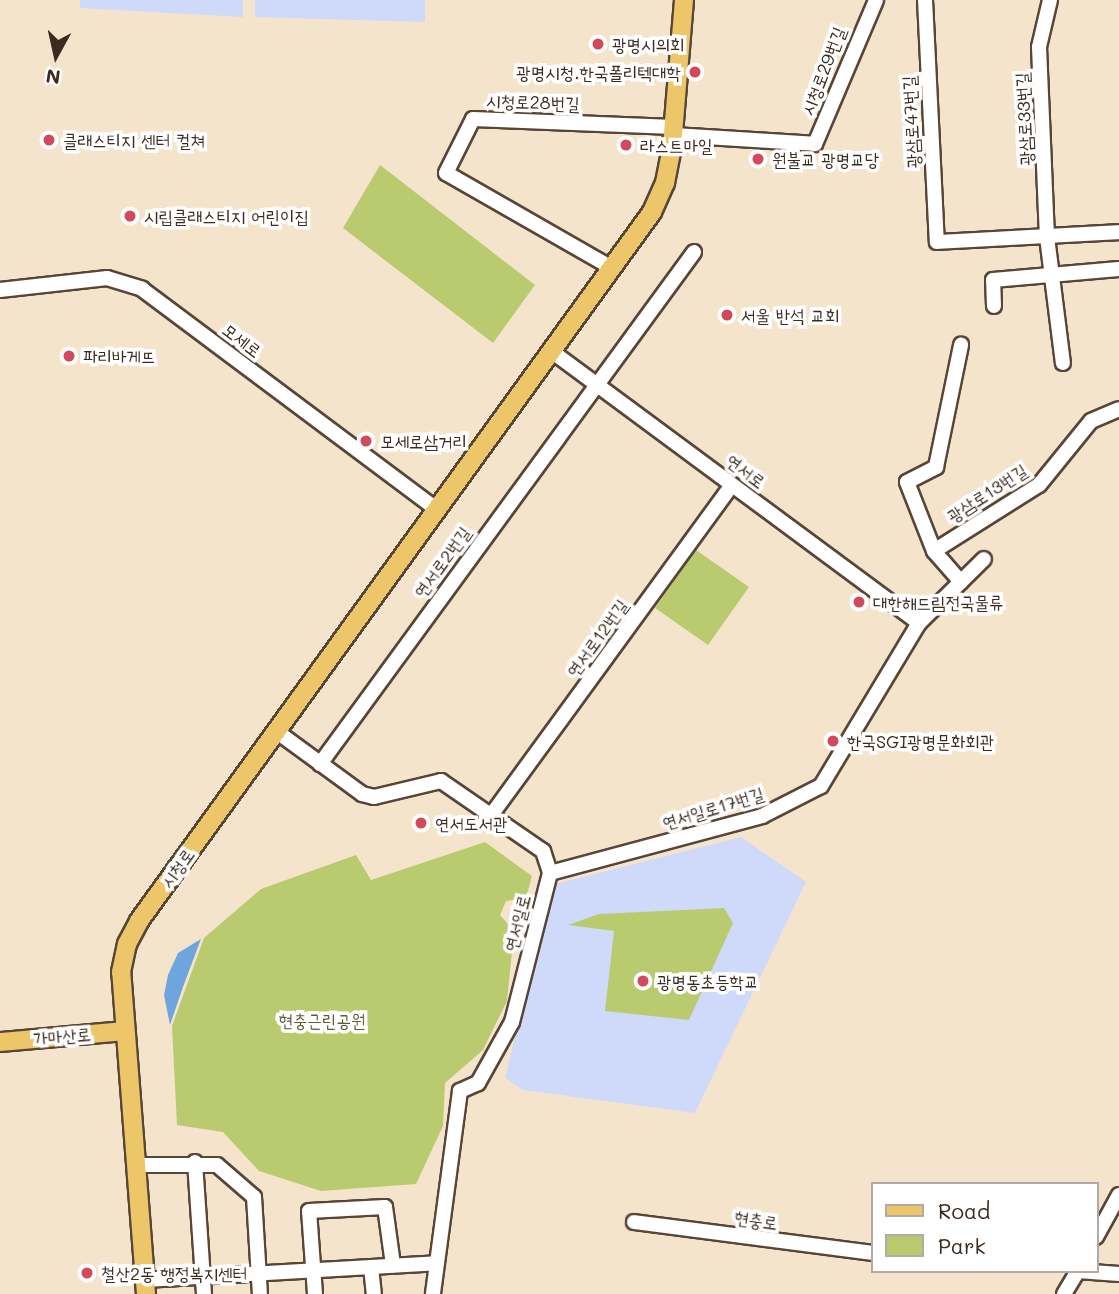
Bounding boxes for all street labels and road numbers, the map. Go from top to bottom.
street label: 시청로29번길 [796,24,850,118]
street label: 광삼로33번길 [1011,72,1037,166]
street label: 광삼로47번길 [898,75,924,169]
street label: 시청로28번길 [486,90,580,114]
street label: 모세로 [218,318,266,362]
street label: 연서로 [722,449,770,493]
street label: 광삼로13번길 [943,459,1031,527]
street label: 연서로2번길 [409,522,475,602]
street label: 연서로12번길 [562,595,632,681]
street label: 연서일로17번길 [660,782,766,834]
street label: 시청로 [155,844,199,892]
street label: 연서일로 [500,892,534,954]
street label: 가마산로 [32,1023,92,1049]
street label: 현충로 [733,1206,779,1234]

